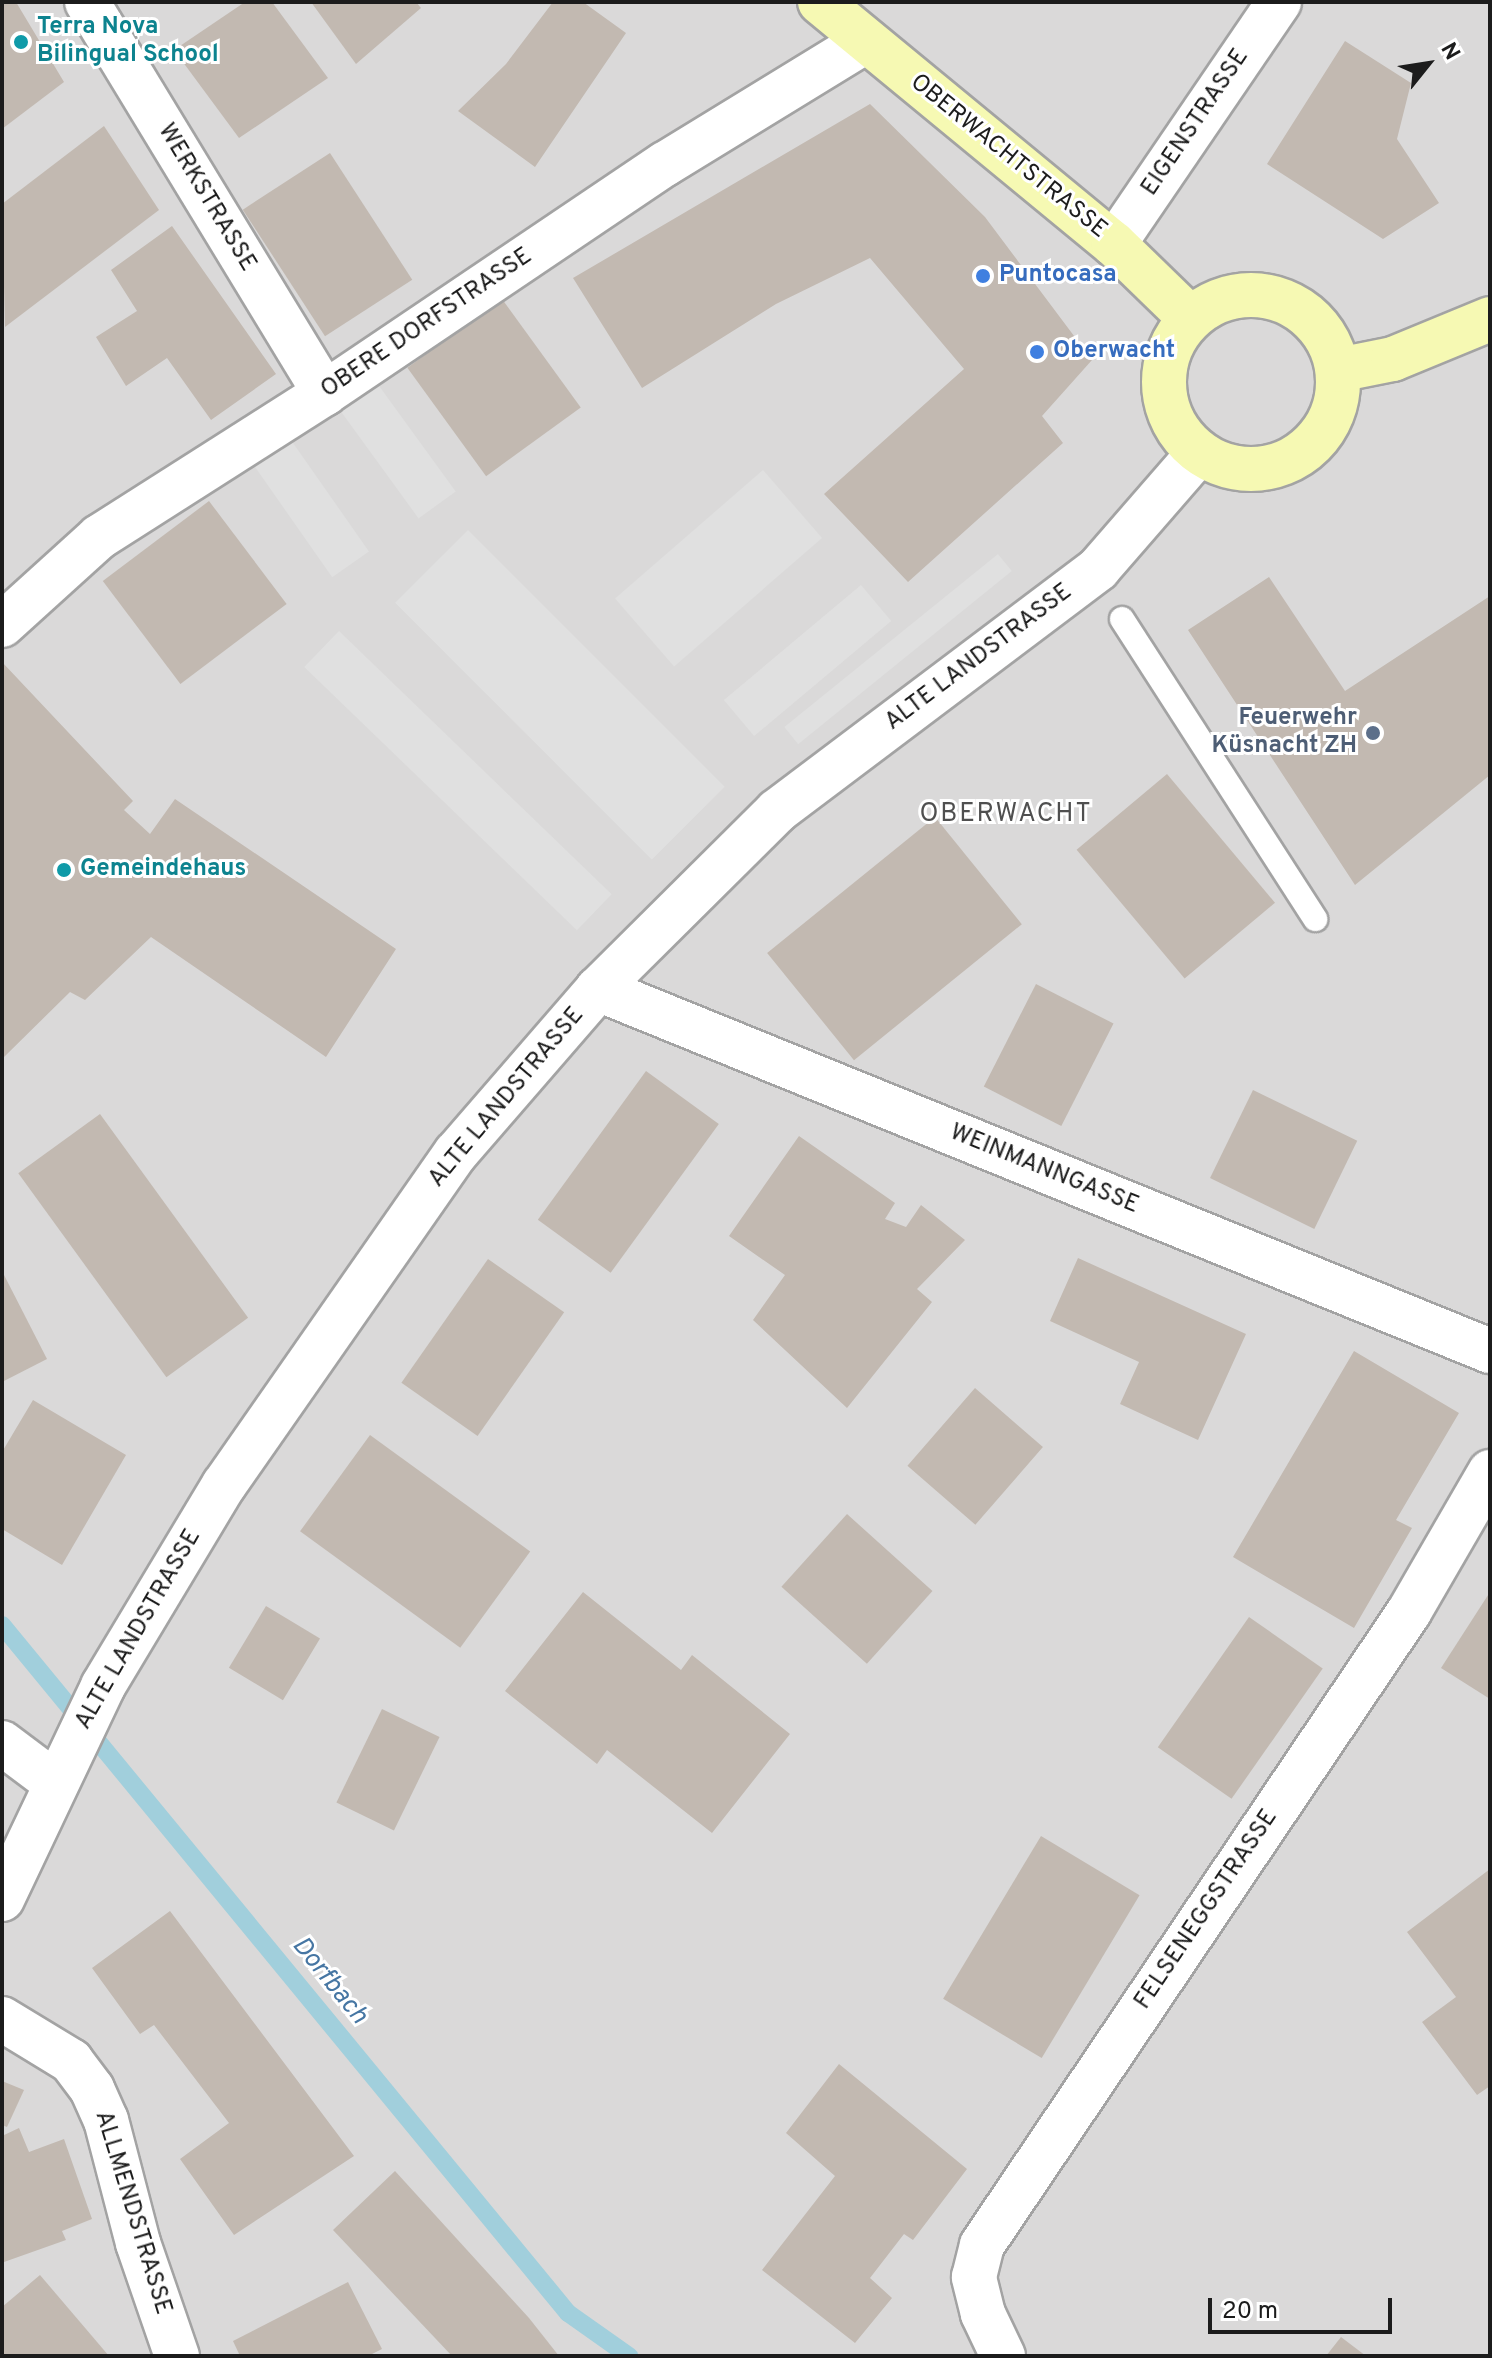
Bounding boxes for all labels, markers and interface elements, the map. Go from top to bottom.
place label: Terra Nova Bilingual School [37,14,219,70]
north arrow [1388,24,1468,104]
marker: Terra Nova Bilingual School [12,33,30,51]
text: N [1434,38,1465,65]
street label: EIGENSTRASSE [1136,44,1256,202]
street label: OBERWACHTSTRASSE [904,69,1112,245]
street label: WERKSTRASSE [151,119,261,277]
street label: OBERE DORFSTRASSE [316,243,538,405]
place label: Puntocasa [999,262,1117,290]
marker: Puntocasa [974,267,992,285]
place label: Oberwacht [1053,338,1175,366]
marker: Oberwacht [1028,343,1046,361]
street label: ALTE LANDSTRASSE [880,578,1078,738]
place label: Feuerwehr Küsnacht ZH [1211,705,1357,761]
marker: Feuerwehr Küsnacht ZH [1364,724,1382,742]
district label: OBERWACHT [919,799,1093,831]
place label: Gemeindehaus [80,856,246,884]
marker: Gemeindehaus [55,861,73,879]
street label: ALTE LANDSTRASSE [423,1002,591,1194]
street label: WEINMANNGASSE [945,1119,1143,1221]
street label: ALTE LANDSTRASSE [70,1525,208,1735]
street label: FELSENEGGSTRASSE [1129,1805,1285,2015]
water label: Dorfbach [284,1931,374,2031]
street label: ALLMENDSTRASSE [87,2108,177,2318]
scale bar [1212,2282,1396,2332]
text: 20 m [1222,2297,1278,2327]

